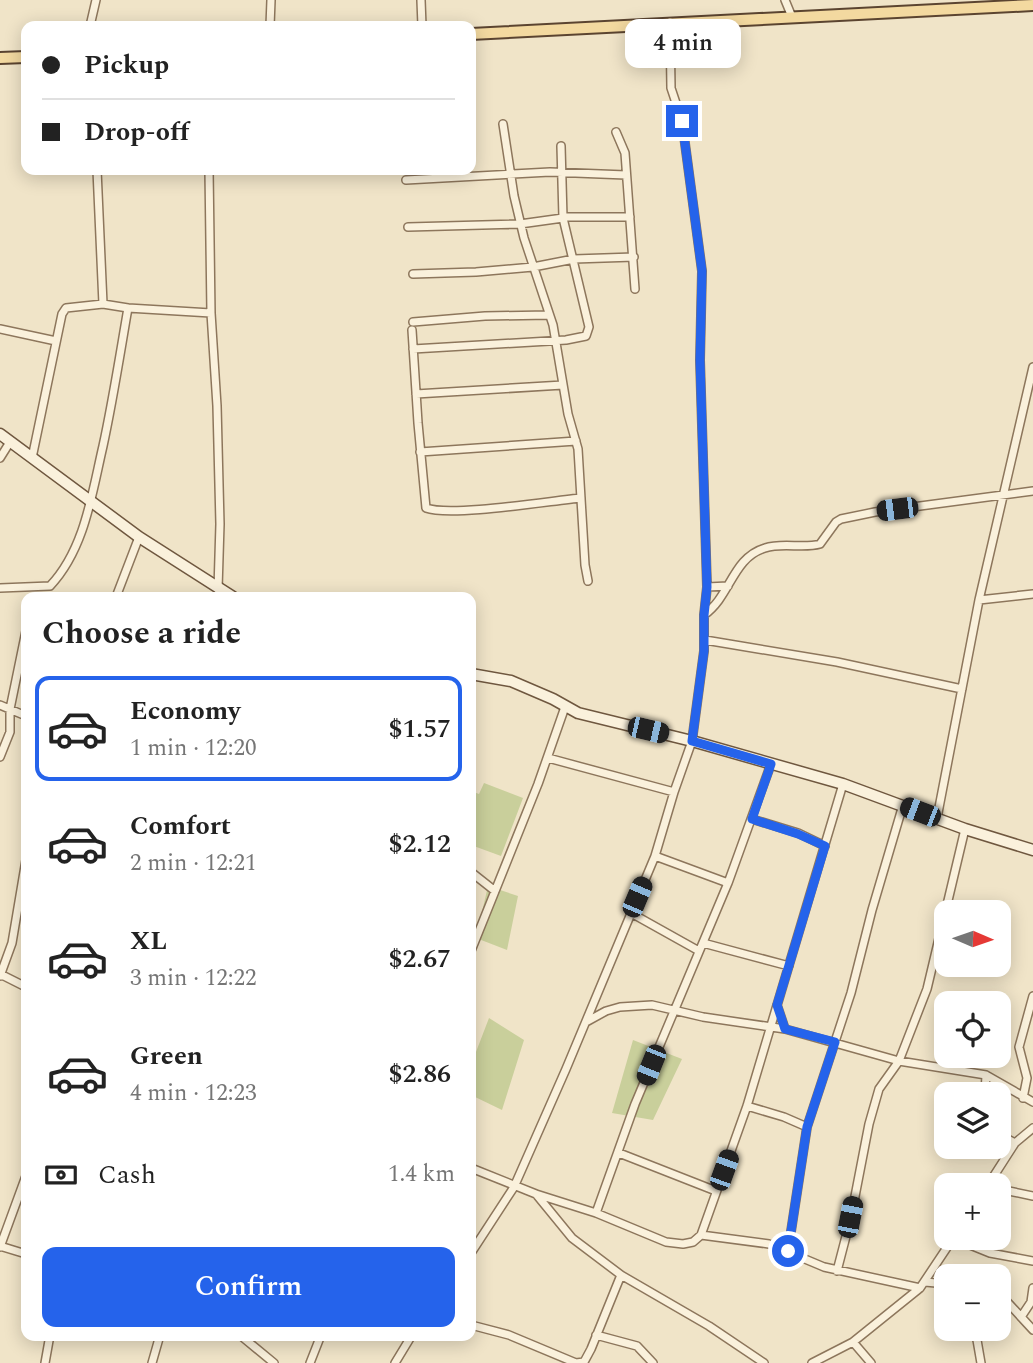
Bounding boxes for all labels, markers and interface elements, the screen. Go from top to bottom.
callout: 4 min [624,19,740,68]
text: 4 min [653,26,713,61]
text: Pickup [84,45,169,85]
route end [666,105,698,137]
text: Drop-off [84,112,189,152]
car [875,496,920,522]
text: Choose a ride [42,609,241,658]
text: Economy [130,691,240,731]
icon: car [46,697,109,760]
text: $1.57 [388,709,451,749]
car [626,715,671,745]
text: 1 min · 12:20 [130,731,257,766]
car [897,795,944,829]
text: Comfort [130,806,231,846]
icon: car [46,812,109,875]
text: $2.12 [388,824,451,864]
text: 2 min · 12:21 [130,846,257,881]
car [620,874,655,920]
north arrow [934,900,1012,976]
map controls [934,900,1011,1341]
text: XL [130,921,167,961]
icon: car [46,927,109,990]
text: $2.67 [388,939,451,979]
text: 3 min · 12:22 [130,961,257,996]
button: locate [934,991,1011,1068]
text: Green [130,1036,203,1076]
icon: car [46,1042,109,1105]
car [634,1042,669,1088]
text: $2.86 [388,1054,451,1094]
text: 4 min · 12:23 [130,1076,257,1111]
button: layers [934,1082,1011,1159]
car [707,1147,742,1193]
text: Cash [98,1155,156,1195]
icon: cash [42,1156,80,1194]
text: 1.4 km [388,1157,455,1192]
button: + [934,1173,1011,1250]
car [836,1194,865,1240]
route start [772,1235,804,1267]
button: Confirm [42,1247,455,1327]
button: − [934,1264,1011,1341]

